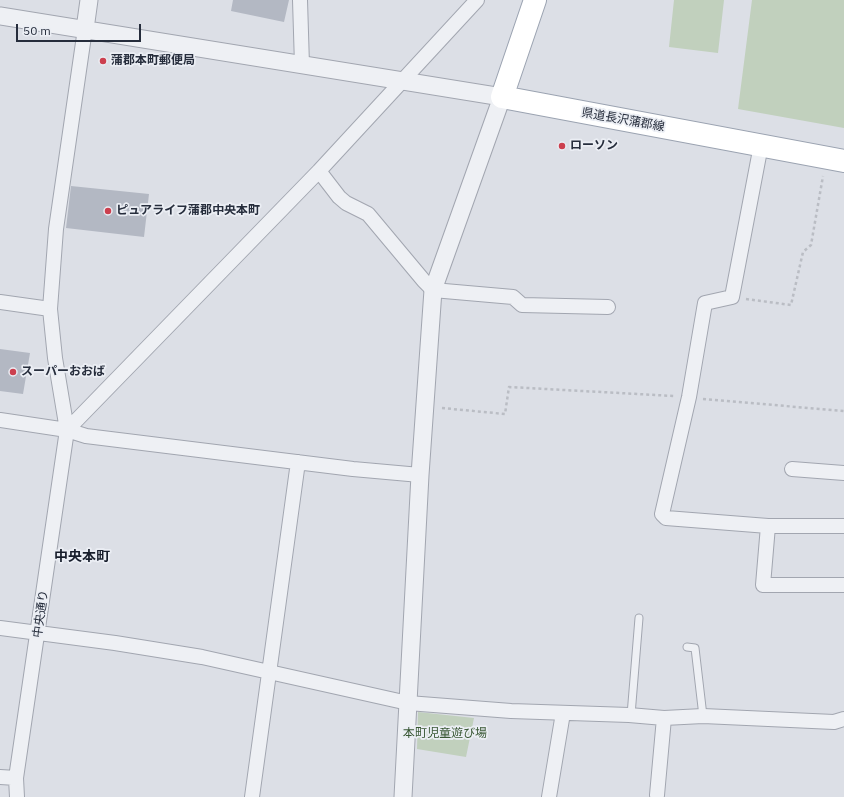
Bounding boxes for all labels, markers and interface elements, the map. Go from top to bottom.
scale bar [18,16,143,42]
text: 50 m [23,23,51,38]
place label: 蒲郡本町郵便局 [111,54,195,68]
marker: 蒲郡本町郵便局 [98,56,108,66]
street label: 県道長沢蒲郡線 [580,106,666,134]
place label: ローソン [570,139,618,153]
marker: ローソン [557,141,567,151]
place label: ピュアライフ蒲郡中央本町 [116,204,260,218]
marker: ピュアライフ蒲郡中央本町 [103,206,113,216]
place label: スーパーおおば [21,365,105,379]
marker: スーパーおおば [8,367,18,377]
district label: 中央本町 [54,549,110,565]
street label: 中央通り [31,589,51,639]
park label: 本町児童遊び場 [403,727,487,741]

